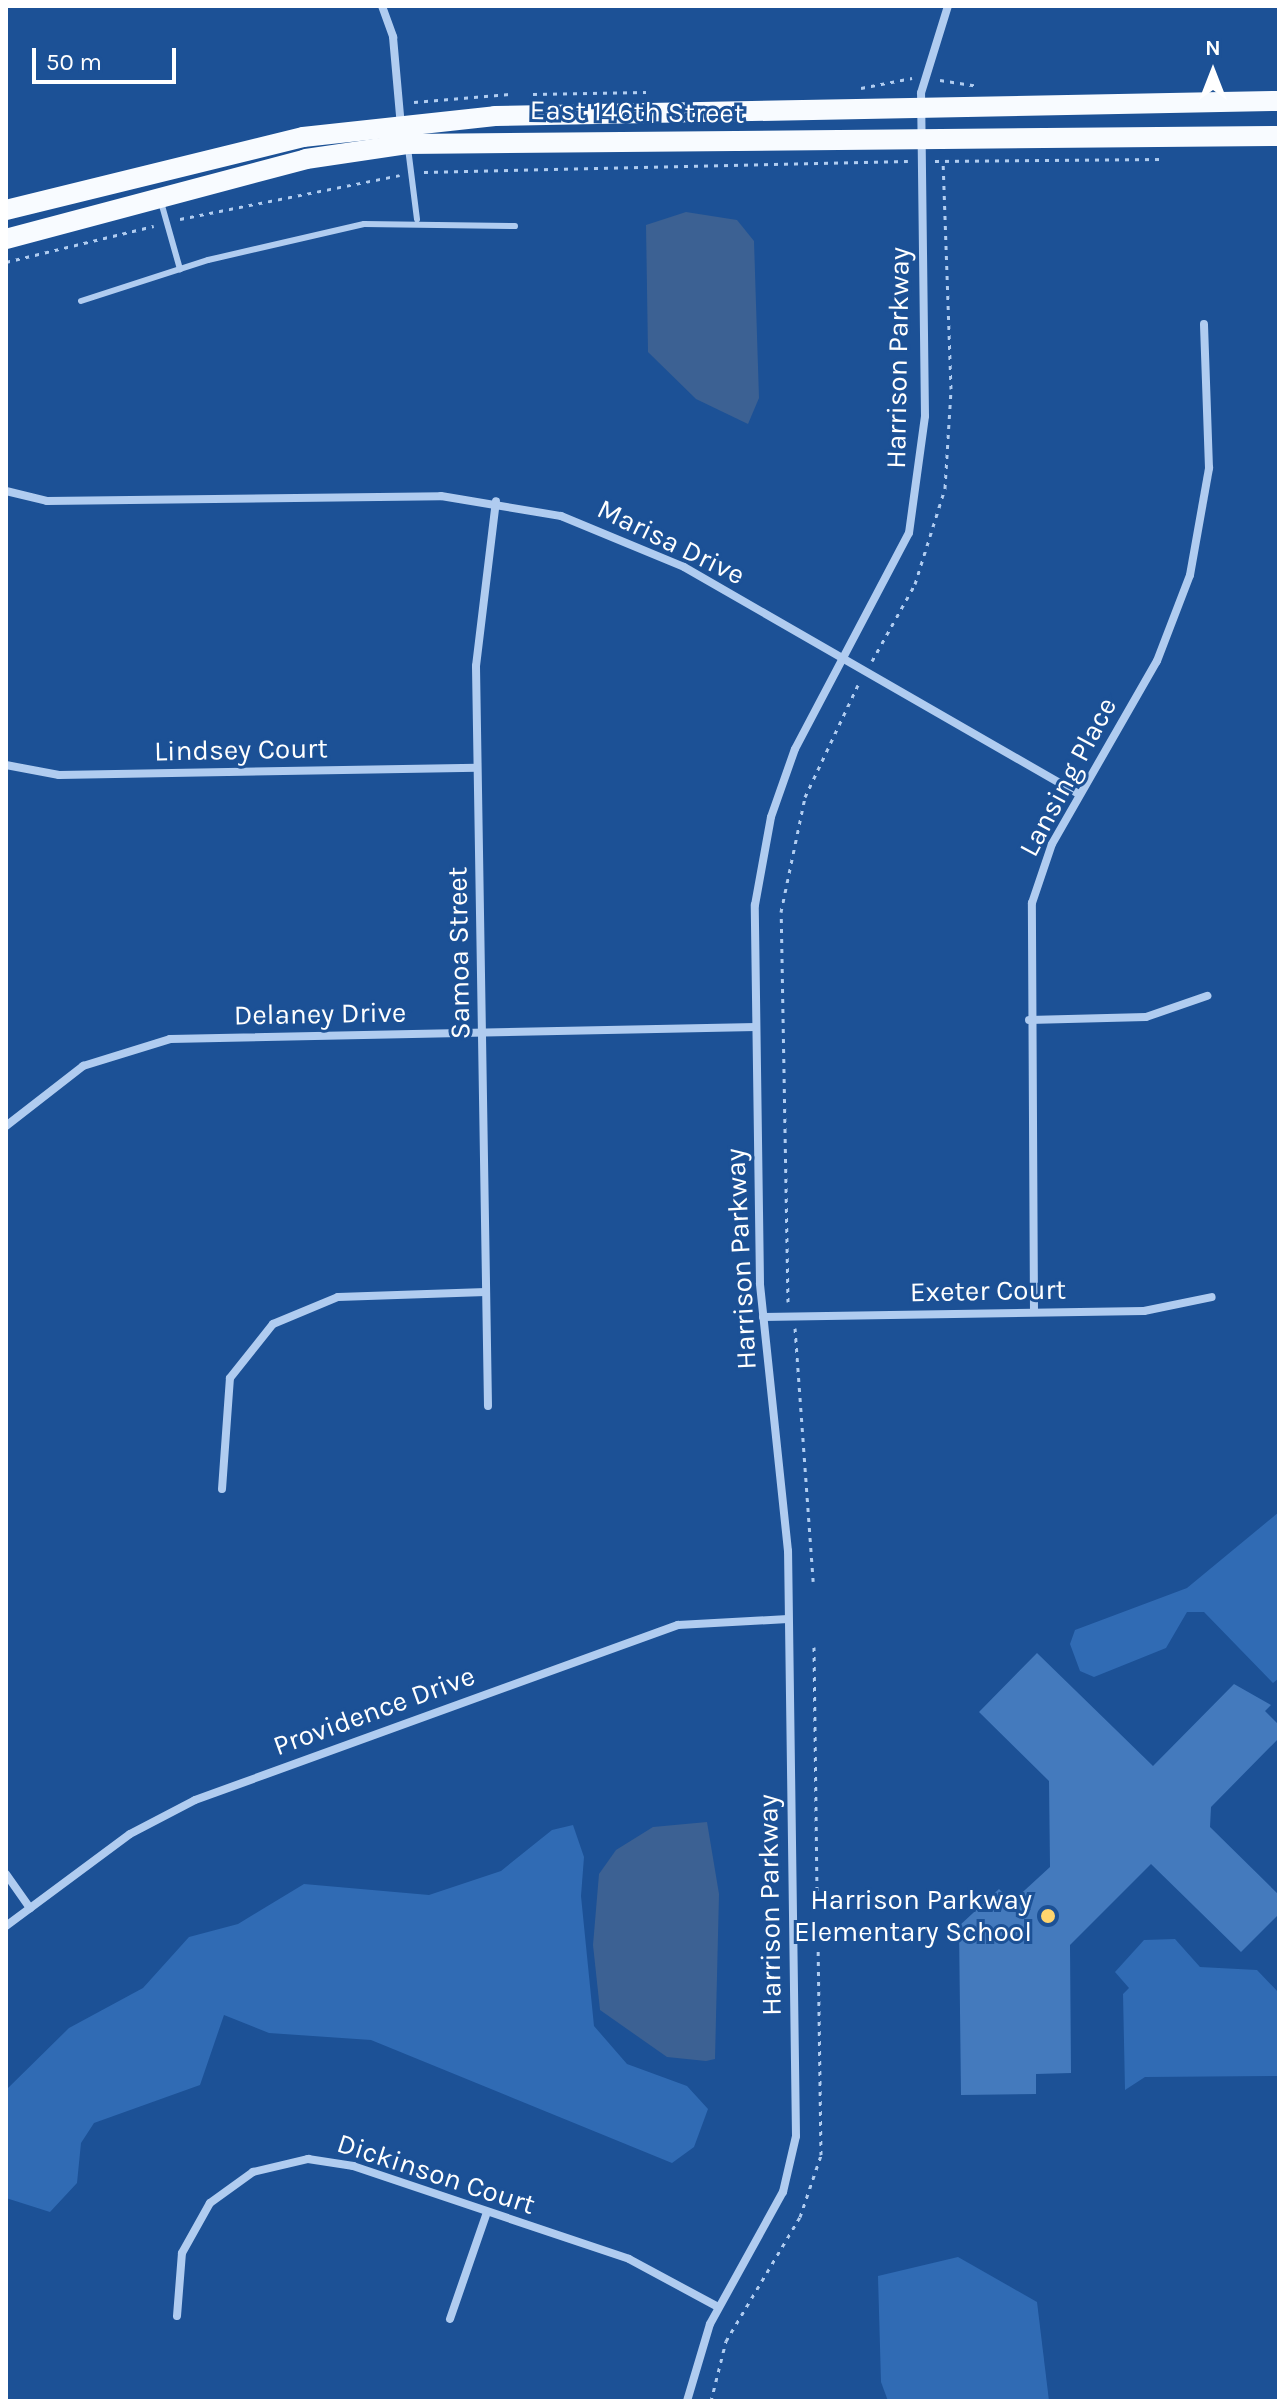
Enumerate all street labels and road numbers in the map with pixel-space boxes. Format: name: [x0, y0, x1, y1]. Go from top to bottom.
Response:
street label: East 146th Street: [529, 93, 745, 131]
street label: Harrison Parkway: [879, 247, 917, 469]
street label: Marisa Drive: [592, 492, 750, 592]
street label: Lansing Place: [1012, 692, 1124, 862]
street label: Lindsey Court: [154, 732, 328, 768]
street label: Samoa Street: [441, 866, 477, 1040]
street label: Delaney Drive: [233, 996, 407, 1032]
street label: Harrison Parkway: [718, 1147, 764, 1371]
street label: Exeter Court: [910, 1273, 1066, 1309]
street label: Providence Drive: [269, 1659, 479, 1763]
street label: Harrison Parkway: [751, 1794, 789, 2016]
street label: Dickinson Court: [333, 2126, 539, 2222]

